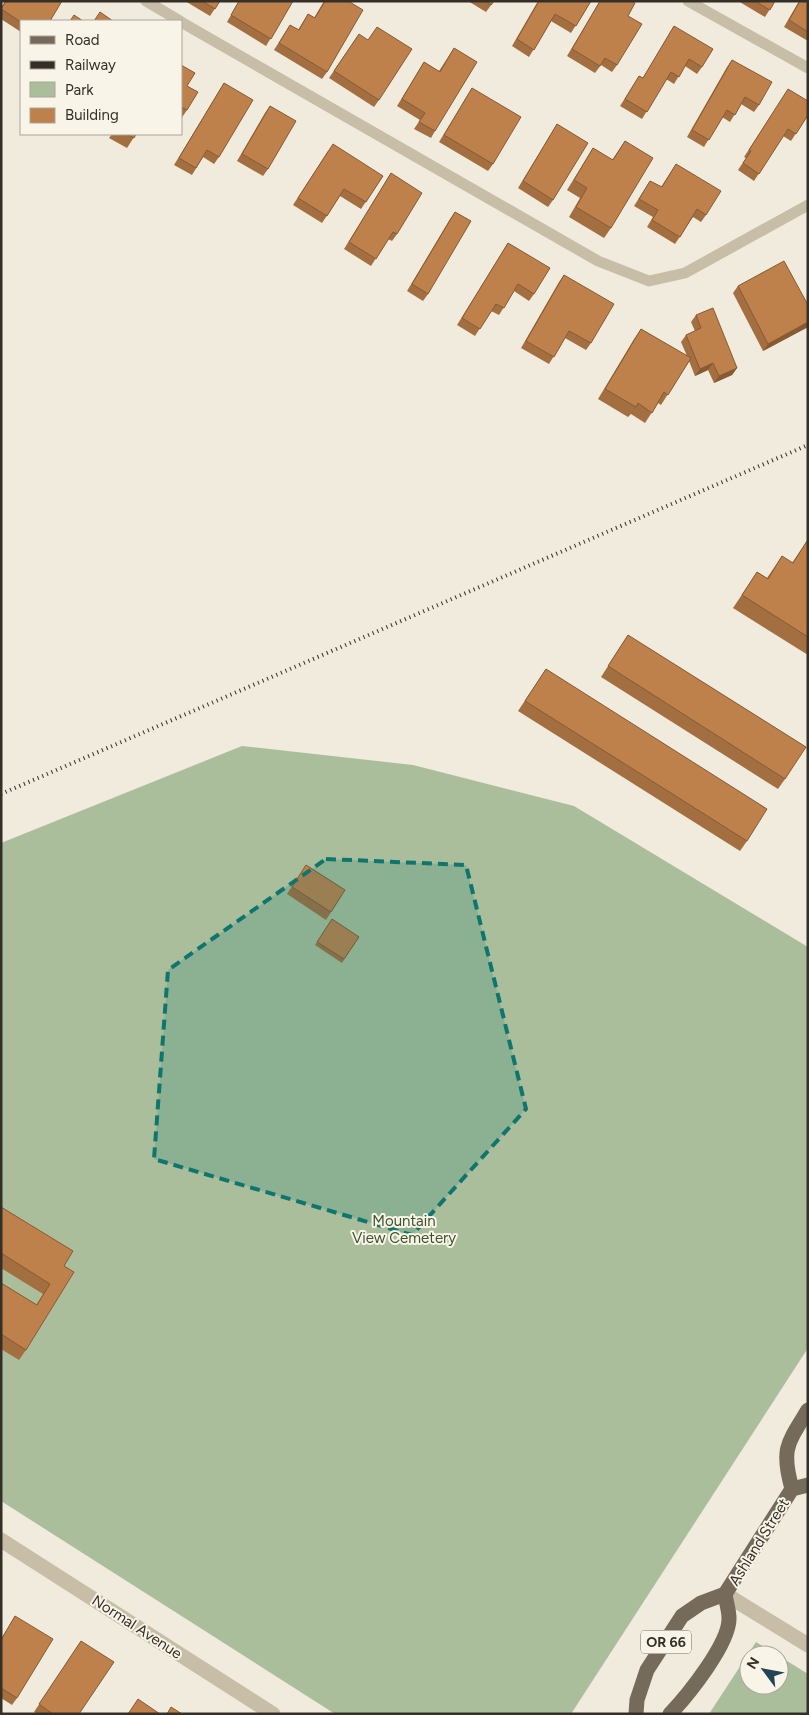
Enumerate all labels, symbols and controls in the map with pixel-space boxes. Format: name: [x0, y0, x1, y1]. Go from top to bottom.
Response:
legend: [20, 20, 182, 135]
text: Road: [65, 31, 100, 49]
text: Railway: [65, 56, 116, 74]
text: Park: [65, 81, 94, 99]
text: Building: [65, 106, 119, 124]
park label: Mountain View Cemetery: [352, 1212, 456, 1247]
street label: Ashland Street: [725, 1495, 793, 1589]
street label: Normal Avenue: [89, 1591, 185, 1663]
road number: OR 66: [641, 1630, 691, 1654]
north arrow: [739, 1645, 789, 1695]
text: N: [743, 1654, 763, 1672]

